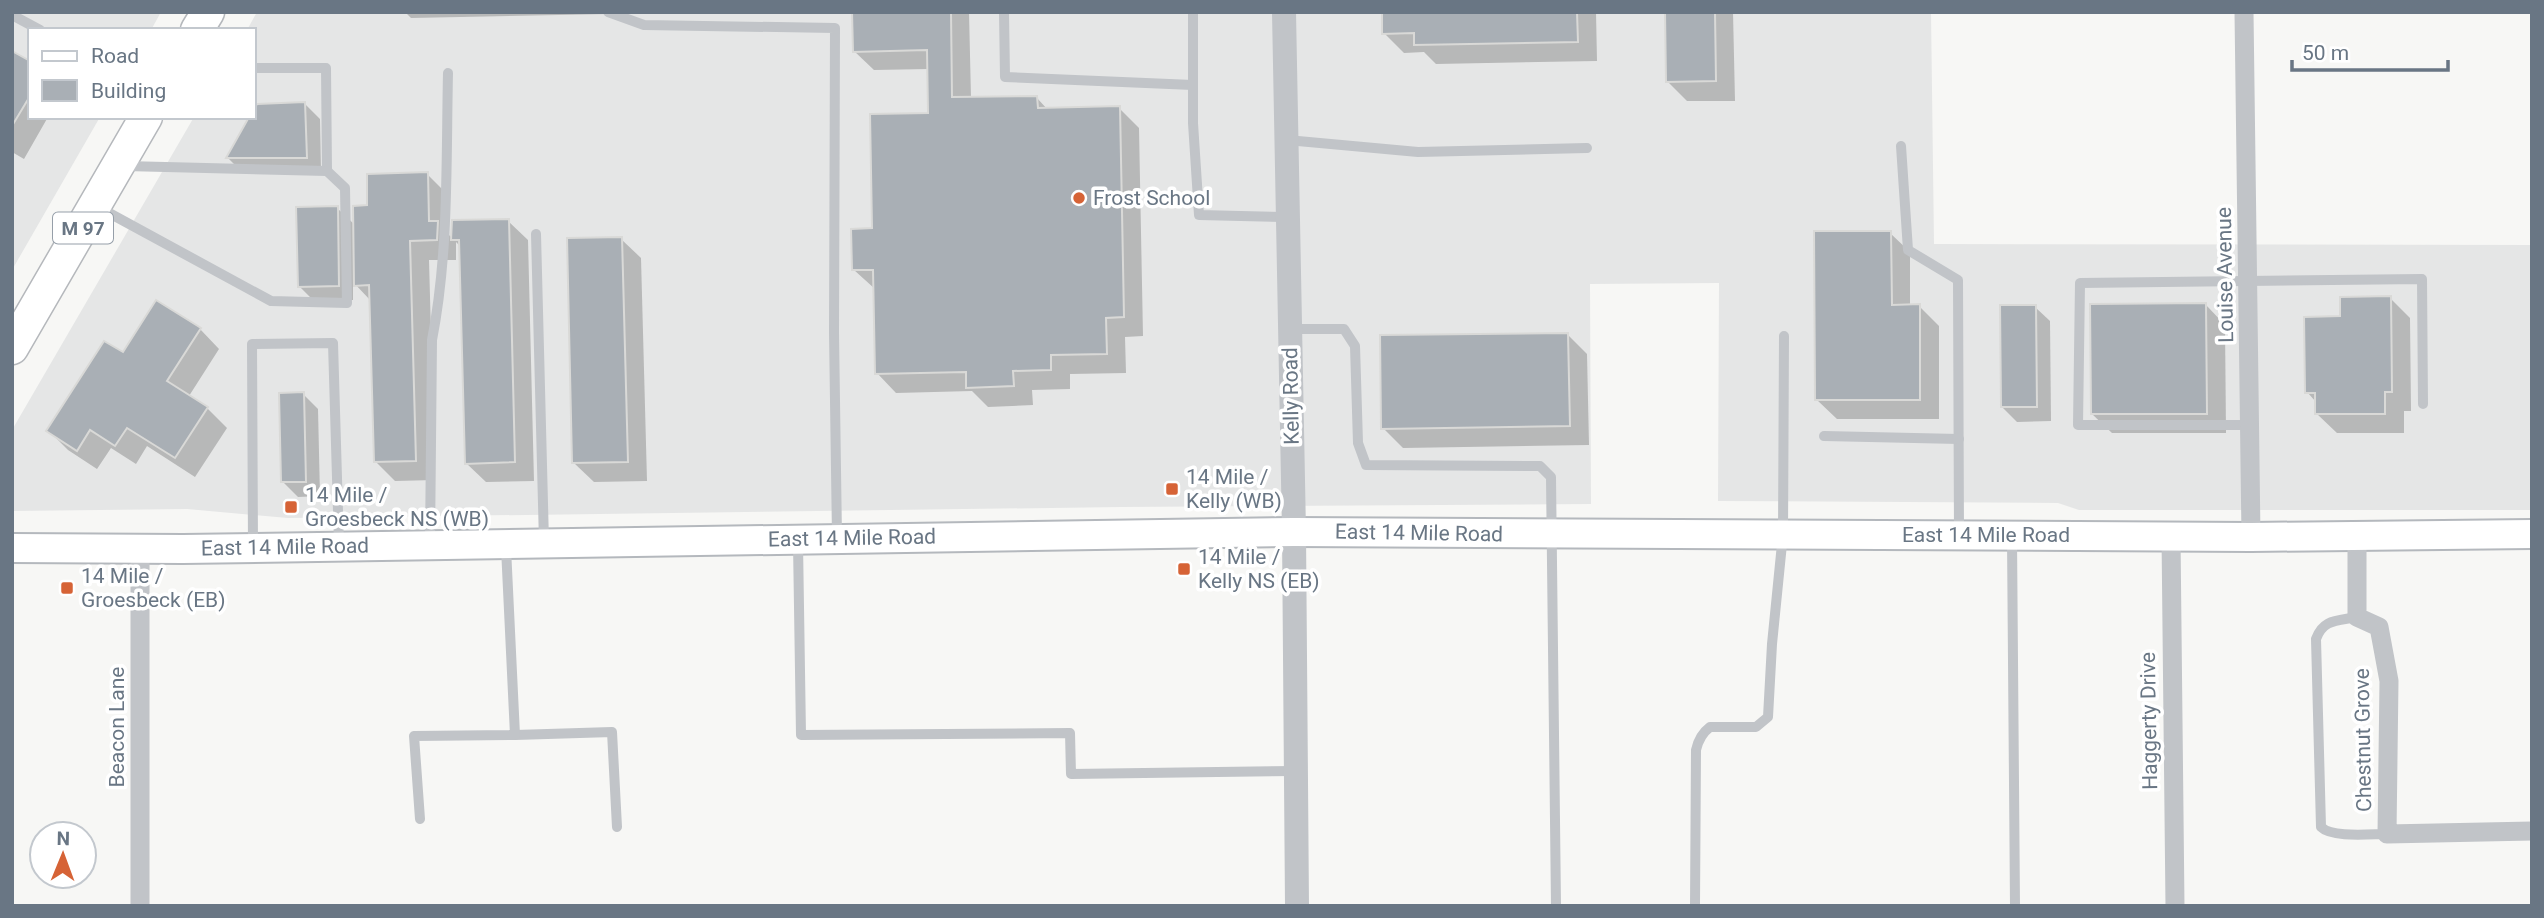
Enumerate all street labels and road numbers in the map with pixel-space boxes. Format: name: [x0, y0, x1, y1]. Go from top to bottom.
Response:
street label: Louise Avenue: [2212, 207, 2238, 343]
road number: M 97: [53, 212, 113, 244]
street label: Kelly Road: [1278, 347, 1304, 445]
street label: East 14 Mile Road: [1335, 520, 1503, 546]
street label: East 14 Mile Road: [1902, 523, 2070, 547]
street label: East 14 Mile Road: [768, 525, 936, 551]
street label: East 14 Mile Road: [201, 534, 369, 560]
street label: Haggerty Drive: [2136, 652, 2162, 790]
street label: Beacon Lane: [105, 667, 129, 787]
street label: Chestnut Grove: [2350, 668, 2376, 812]

